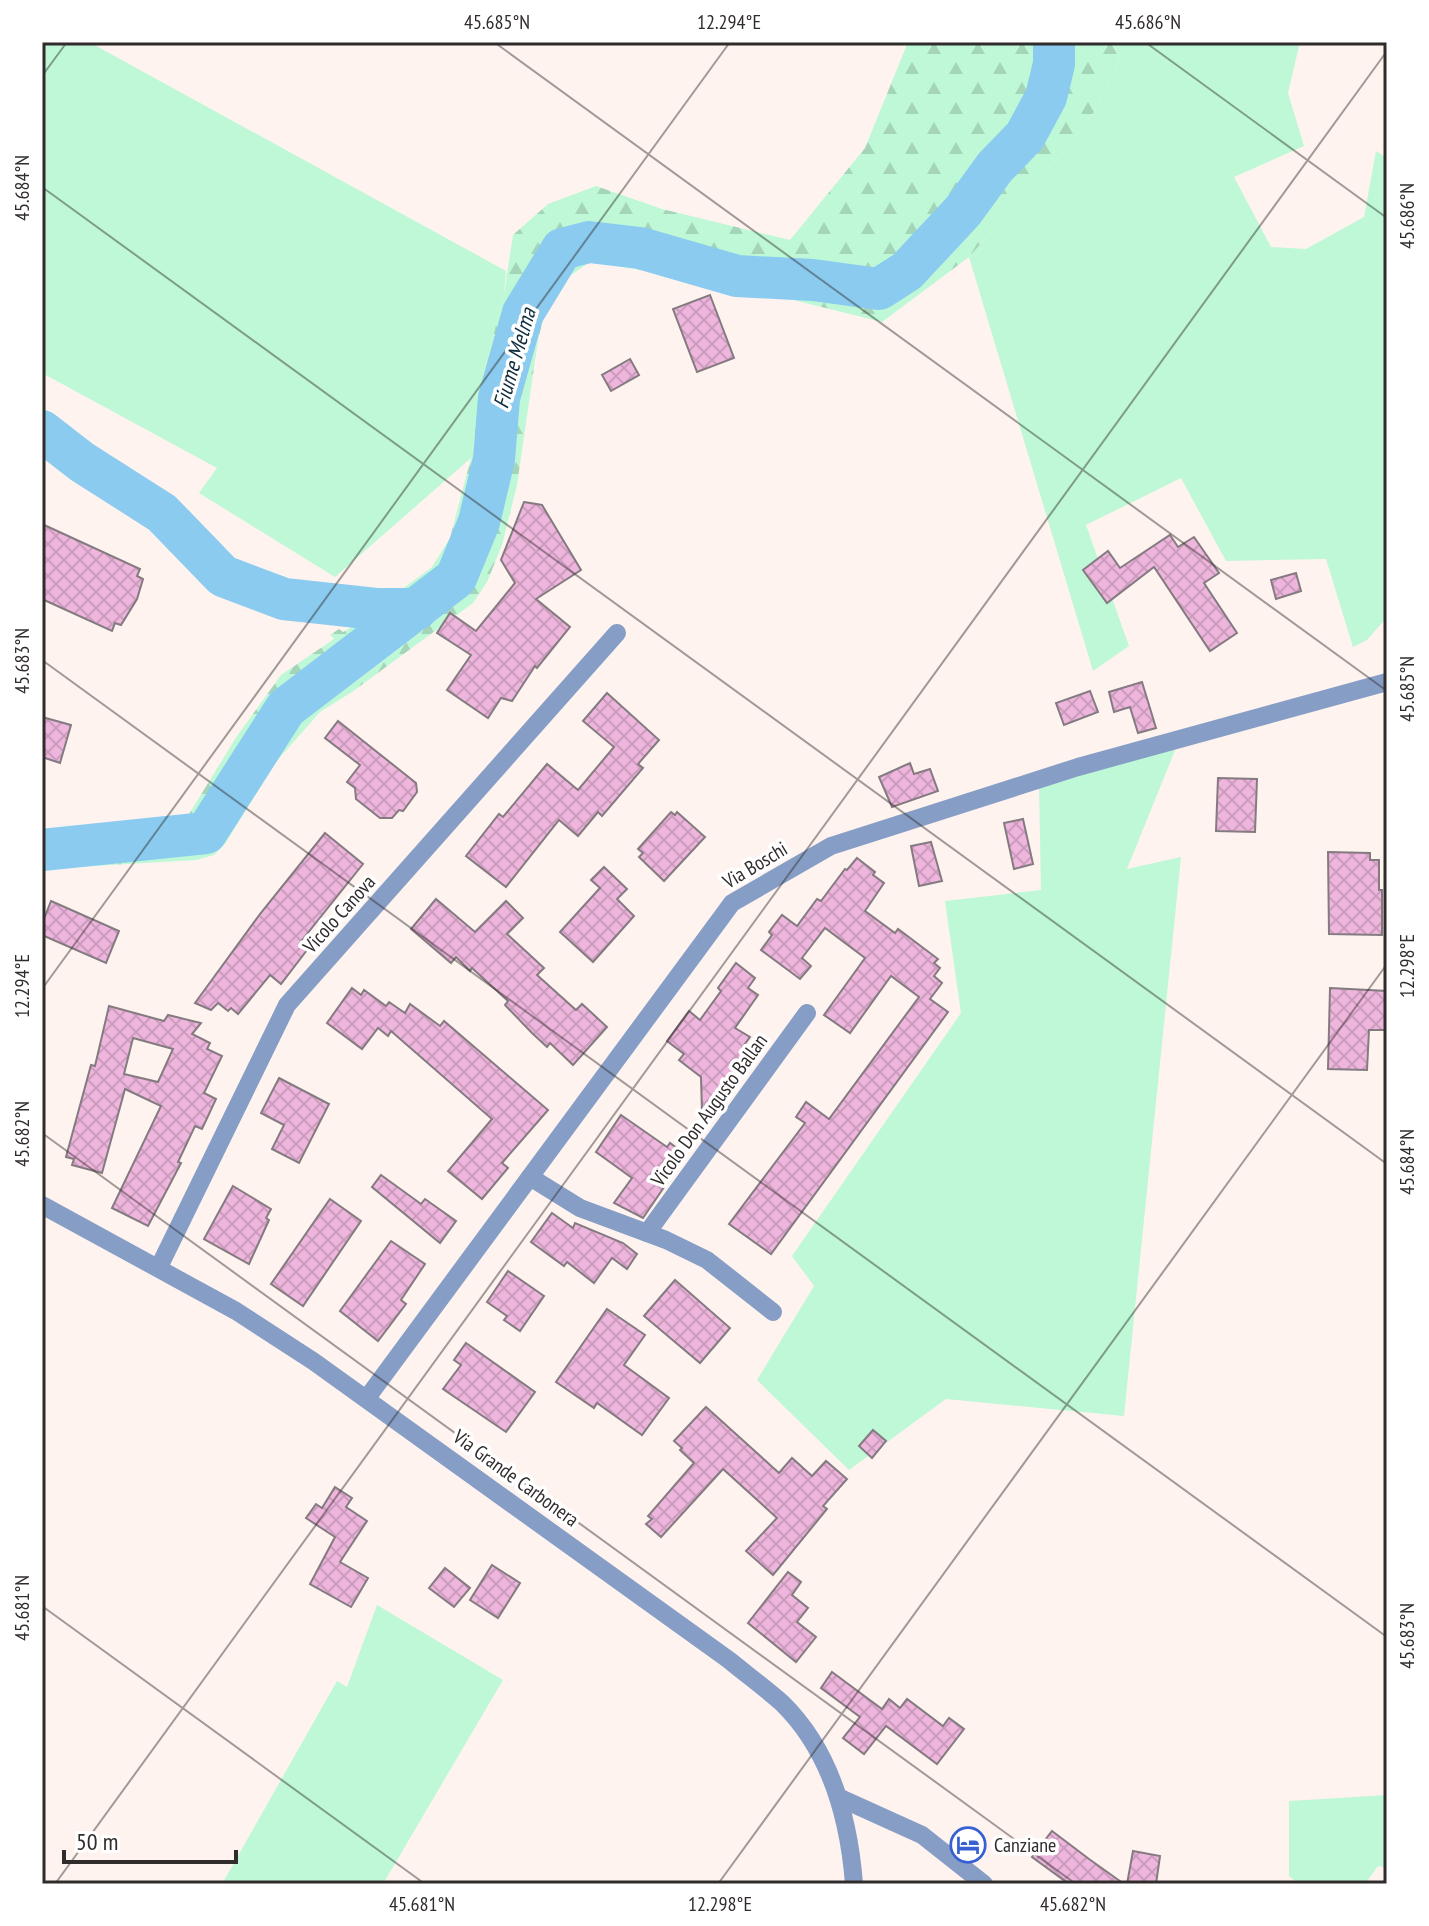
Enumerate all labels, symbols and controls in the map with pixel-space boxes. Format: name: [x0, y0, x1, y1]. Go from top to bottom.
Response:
text: 45.685°N: [464, 9, 530, 35]
text: 12.294°E: [697, 9, 761, 35]
text: 45.686°N: [1115, 9, 1181, 35]
text: 45.684°N: [9, 155, 35, 221]
text: 45.686°N: [1394, 183, 1420, 249]
water label: Fiume Melma: [486, 304, 542, 411]
text: 45.683°N: [9, 628, 35, 694]
text: 45.685°N: [1394, 656, 1420, 722]
street label: Via Boschi: [717, 836, 792, 895]
street label: Vicolo Canova: [296, 869, 381, 959]
text: 12.298°E: [1394, 934, 1420, 998]
text: 12.294°E: [9, 954, 35, 1018]
street label: Vicolo Don Augusto Ballan: [644, 1029, 773, 1192]
text: 45.682°N: [9, 1101, 35, 1167]
text: 45.684°N: [1394, 1129, 1420, 1195]
street label: Via Grande Carbonera: [447, 1423, 584, 1532]
text: 45.681°N: [9, 1575, 35, 1641]
text: 45.683°N: [1394, 1603, 1420, 1669]
scale bar: [64, 1814, 236, 1864]
text: 50 m: [76, 1826, 118, 1857]
hotel icon: Canziane: [949, 1826, 987, 1864]
place label: Canziane: [994, 1832, 1056, 1858]
text: 45.681°N: [389, 1891, 455, 1917]
text: 12.298°E: [688, 1891, 752, 1917]
text: 45.682°N: [1040, 1891, 1106, 1917]

